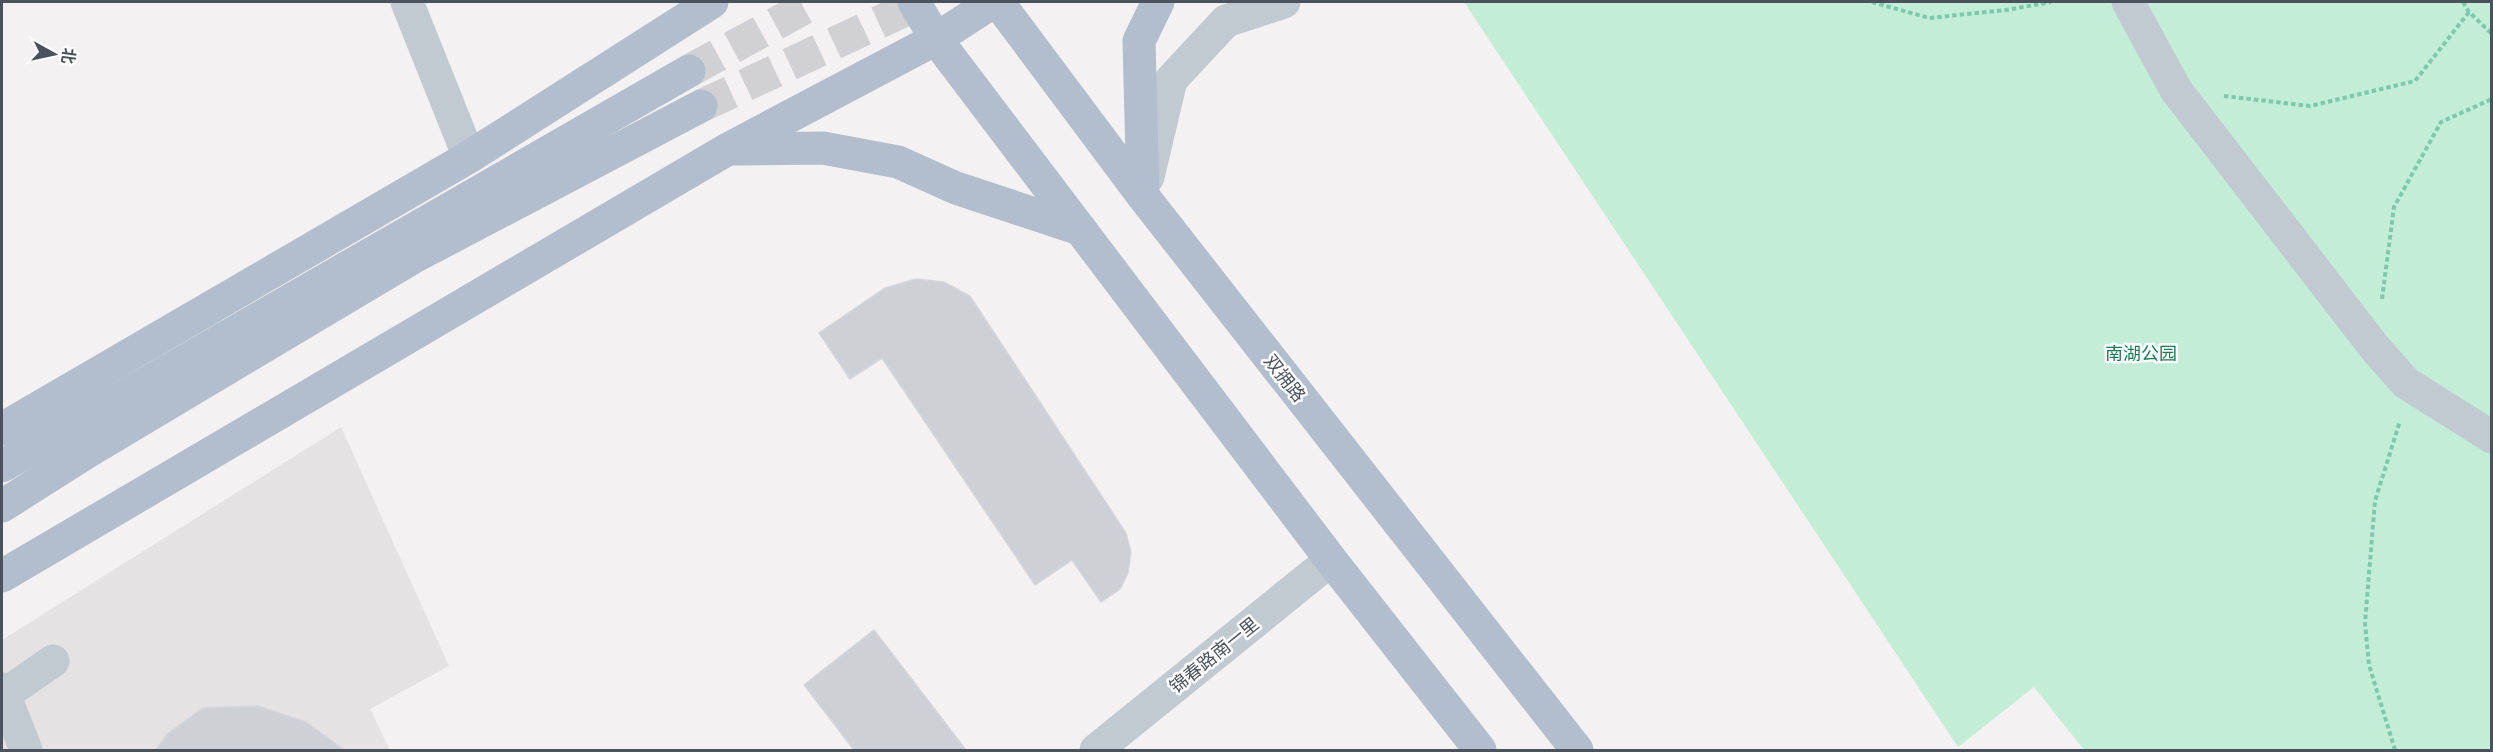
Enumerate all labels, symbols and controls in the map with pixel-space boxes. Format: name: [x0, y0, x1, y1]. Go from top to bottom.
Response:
north arrow: [24, 24, 84, 84]
text: 北: [58, 47, 79, 65]
park label: 南湖公园: [2105, 343, 2177, 364]
street label: 双拥路: [1260, 350, 1310, 406]
street label: 锦春路南一里: [1165, 613, 1263, 697]

